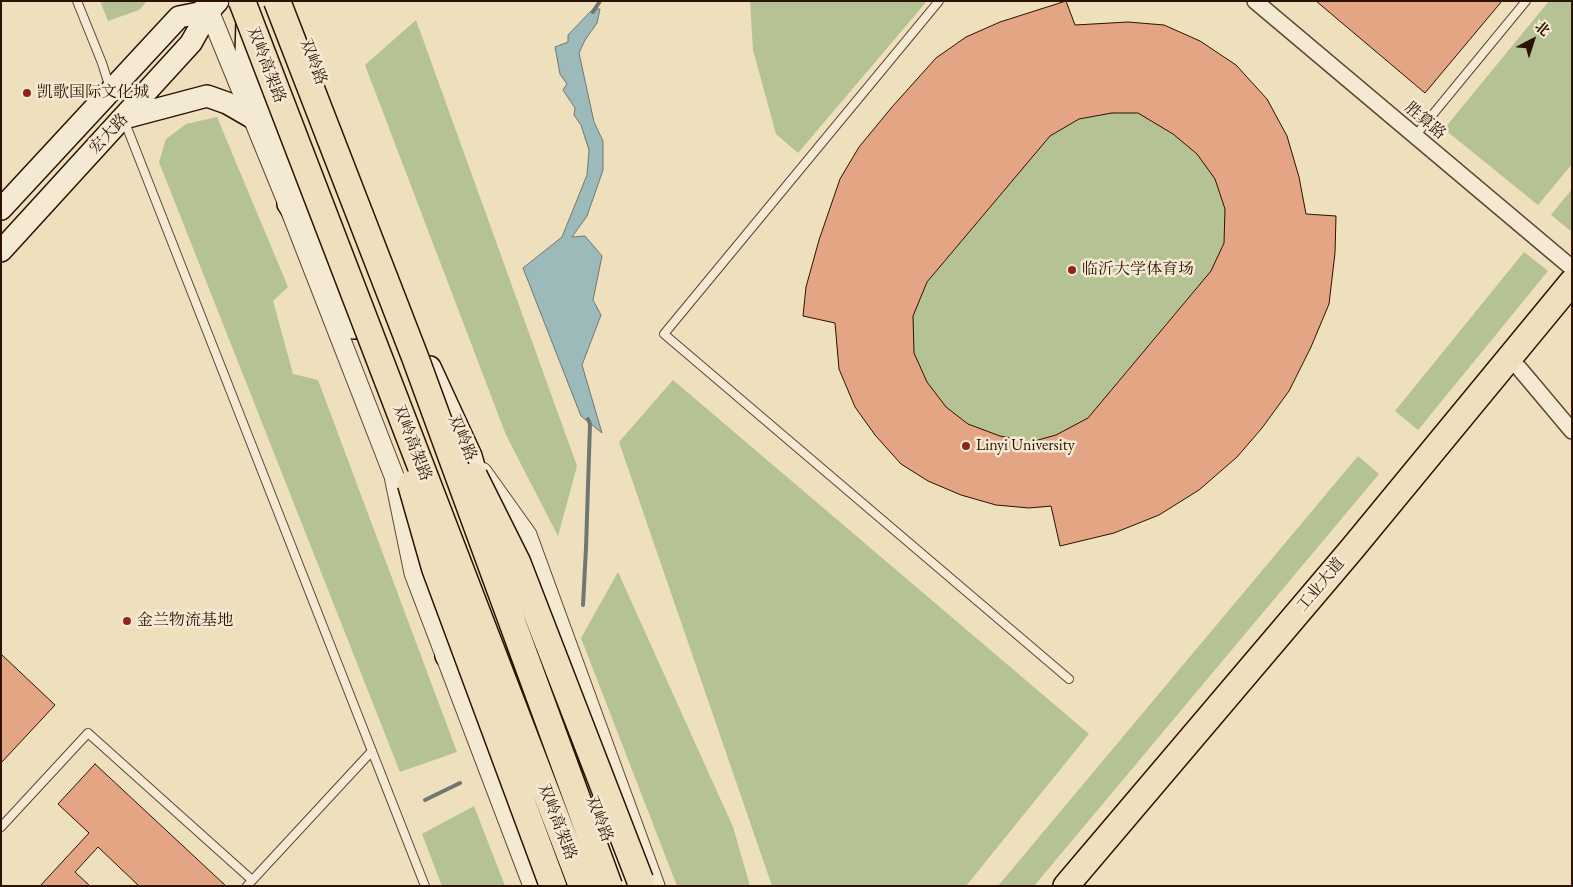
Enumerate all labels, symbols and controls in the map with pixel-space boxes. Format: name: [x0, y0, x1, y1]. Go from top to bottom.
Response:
north arrow: [1508, 15, 1558, 65]
text: 北: [1531, 17, 1554, 40]
street label: 双岭高架路: [243, 24, 289, 106]
street label: 双岭路: [295, 36, 331, 88]
place label: 凯歌国际文化城: [37, 83, 149, 103]
marker: 凯歌国际文化城: [21, 87, 33, 99]
street label: 胜算路: [1400, 98, 1450, 144]
street label: 宏大路: [86, 110, 132, 158]
place label: 临沂大学体育场: [1082, 260, 1194, 280]
marker: 临沂大学体育场: [1066, 264, 1078, 276]
street label: 双岭高架路: [389, 402, 435, 484]
street label: 双岭路: [444, 412, 480, 464]
place label: Linyi University: [976, 436, 1075, 456]
marker: Linyi University: [960, 440, 972, 452]
street label: 工业大道: [1293, 554, 1349, 616]
place label: 金兰物流基地: [137, 611, 233, 631]
marker: 金兰物流基地: [121, 615, 133, 627]
street label: 双岭高架路: [534, 781, 580, 863]
street label: 双岭路: [581, 793, 617, 845]

